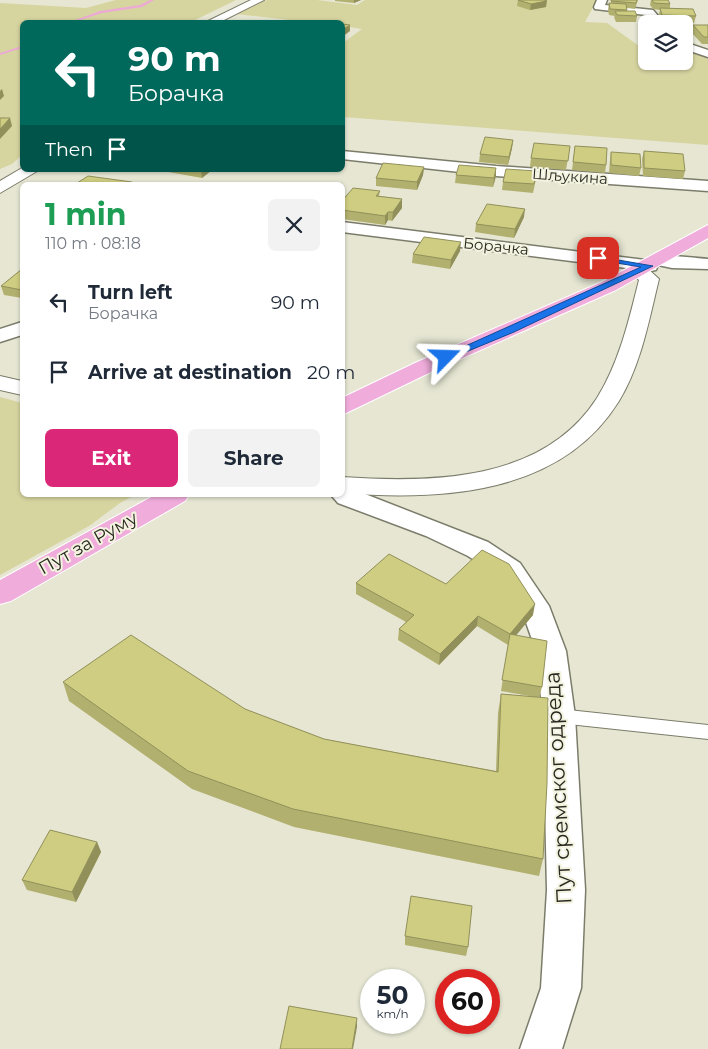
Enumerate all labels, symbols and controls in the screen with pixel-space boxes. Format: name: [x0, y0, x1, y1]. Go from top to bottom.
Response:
map controls: [638, 15, 693, 70]
button: layers: [638, 15, 693, 70]
text: 90 m: [128, 37, 221, 80]
icon: left: [45, 40, 110, 105]
text: Борачка: [128, 80, 224, 107]
icon: arrive: [103, 135, 131, 163]
text: Then: [45, 138, 93, 161]
street label: Шљукина: [531, 164, 609, 188]
text: 1 min: [45, 196, 126, 233]
button: close: [268, 199, 320, 251]
street label: Борачка: [462, 233, 530, 259]
text: 110 m · 08:18: [45, 234, 141, 253]
pin: [577, 237, 619, 279]
icon: arrive: [584, 244, 612, 272]
text: Turn left: [88, 281, 173, 304]
icon: left: [45, 288, 73, 316]
text: 90 m: [271, 291, 320, 314]
text: Борачка: [88, 304, 158, 323]
position arrow: [419, 330, 471, 382]
icon: arrive: [45, 358, 73, 386]
text: Arrive at destination: [88, 361, 292, 384]
text: 20 m: [307, 361, 355, 384]
button: Exit: [45, 429, 178, 487]
button: Share: [188, 429, 320, 487]
street label: Пут за Руму: [35, 507, 141, 579]
street label: Пут сремског одреда: [539, 671, 577, 905]
speed limit sign: 60: [435, 969, 500, 1034]
text: 50: [377, 980, 408, 1010]
text: km/h: [376, 1006, 409, 1021]

